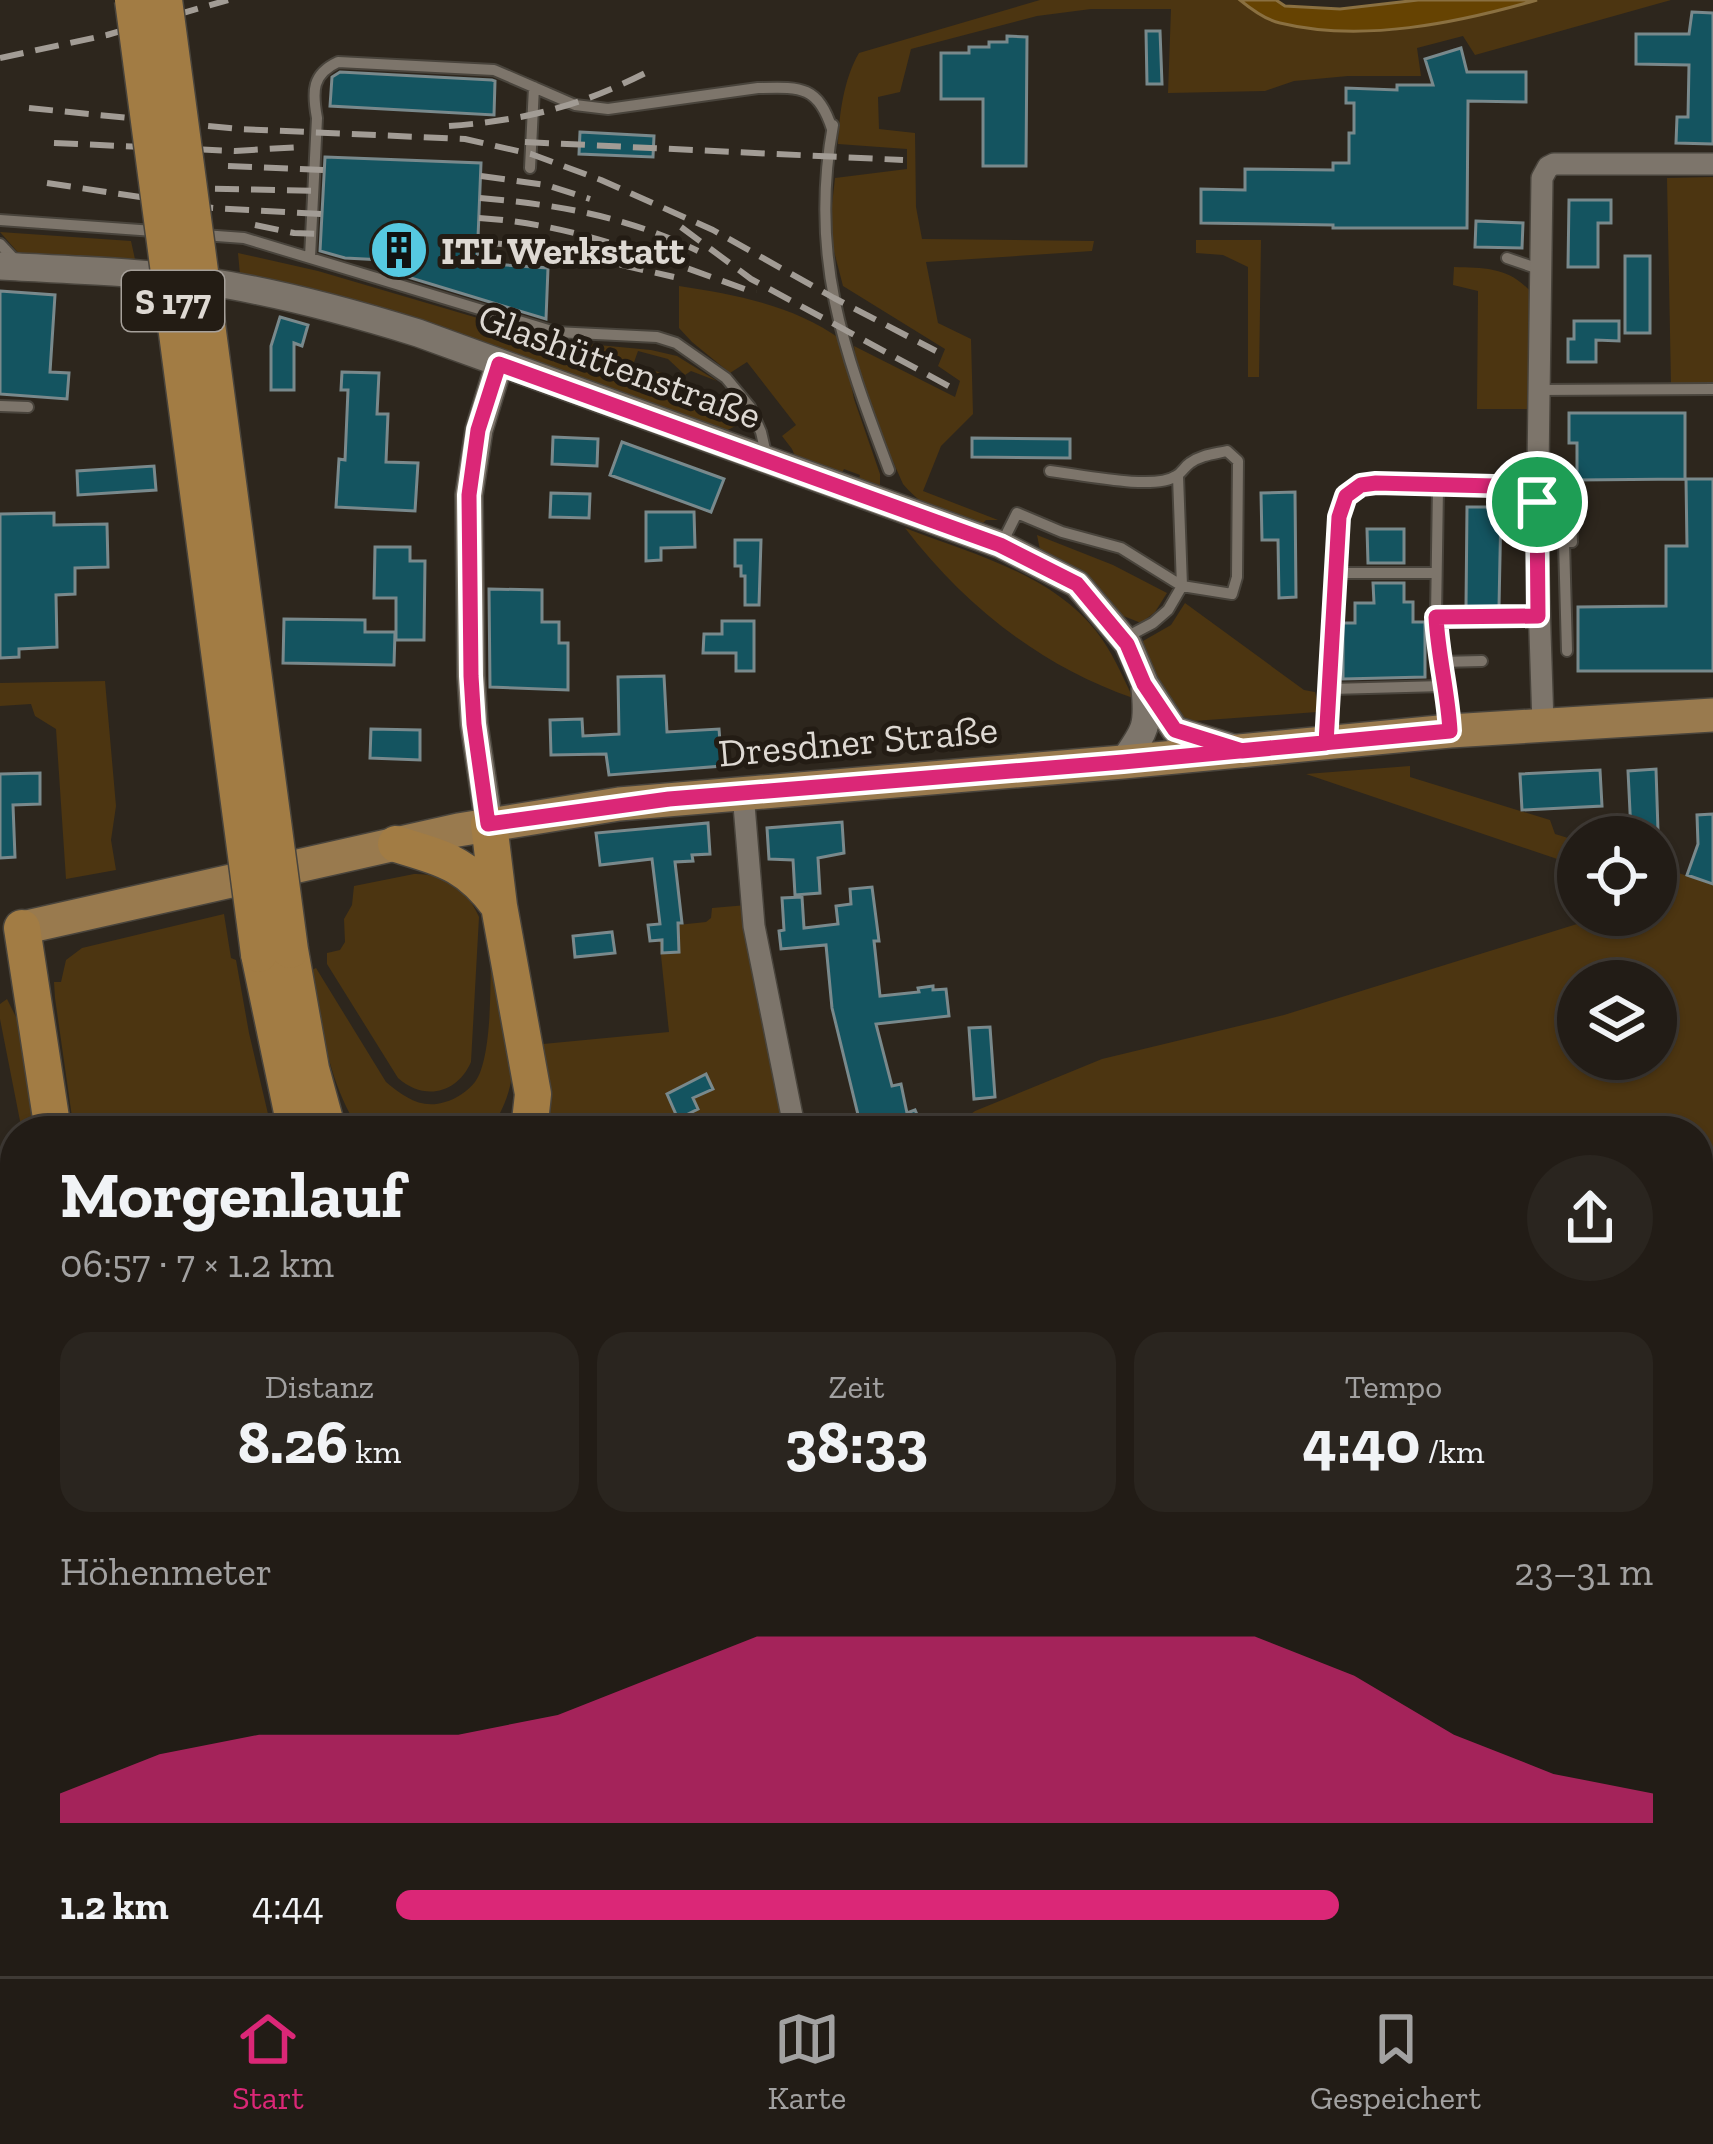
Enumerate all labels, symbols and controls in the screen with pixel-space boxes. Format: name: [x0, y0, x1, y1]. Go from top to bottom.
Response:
building icon: ITL Werkstatt: [368, 219, 430, 281]
place label: ITL Werkstatt: [441, 227, 685, 274]
road number: S 177: [122, 271, 224, 331]
street label: Glashüttenstraße: [472, 293, 768, 439]
pin: [1486, 451, 1588, 553]
icon: arrive: [1504, 469, 1570, 535]
street label: Dresdner Straße: [716, 705, 1000, 777]
map controls: [1557, 816, 1677, 1080]
button: locate: [1557, 816, 1677, 936]
button: layers: [1557, 960, 1677, 1080]
text: Morgenlauf: [60, 1155, 404, 1234]
button: share: [1527, 1155, 1653, 1281]
text: 06:57 · 7 × 1.2 km: [60, 1240, 334, 1287]
text: Distanz: [265, 1367, 374, 1406]
text: Zeit: [828, 1367, 885, 1406]
text: Tempo: [1345, 1367, 1442, 1406]
text: 8.26: [238, 1406, 348, 1478]
text: 38:33: [785, 1406, 928, 1478]
text: 4:40: [1302, 1406, 1420, 1478]
text: km: [348, 1432, 401, 1471]
text: /km: [1420, 1432, 1485, 1471]
text: Höhenmeter: [60, 1548, 272, 1595]
text: 23–31 m: [1514, 1548, 1653, 1595]
text: 1.2 km: [60, 1882, 169, 1929]
text: 4:44: [252, 1882, 324, 1929]
tab: Start: [232, 2006, 304, 2117]
tab: Karte: [768, 2006, 846, 2117]
tab: Gespeichert: [1310, 2006, 1481, 2117]

